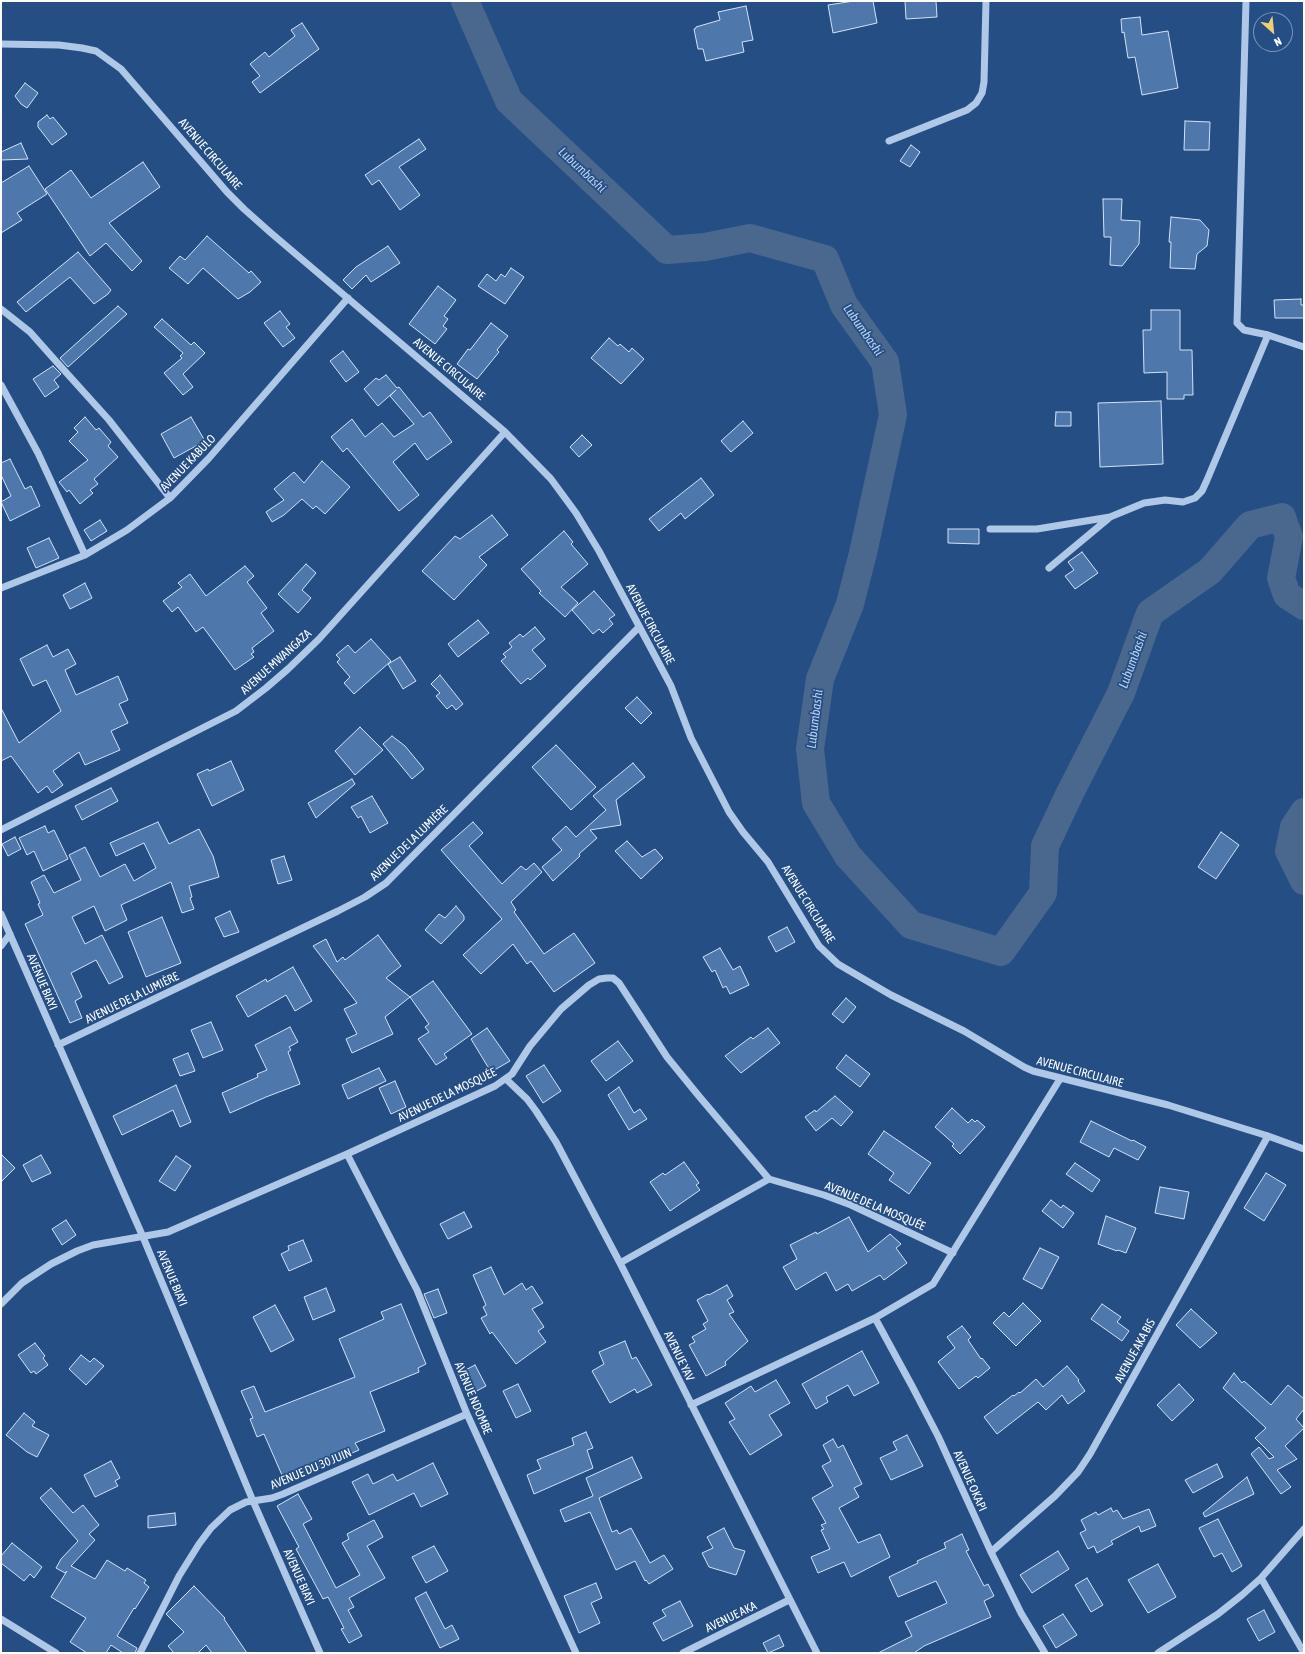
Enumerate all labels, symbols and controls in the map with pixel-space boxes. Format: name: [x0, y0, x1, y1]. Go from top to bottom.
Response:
north arrow: [1253, 12, 1293, 52]
text: N: [1272, 35, 1284, 49]
street label: AVENUE CIRCULAIRE: [175, 116, 245, 192]
water label: Lubumbashi: [555, 144, 609, 196]
water label: Lubumbashi: [840, 301, 886, 359]
street label: AVENUE CIRCULAIRE: [410, 335, 488, 403]
street label: AVENUE KABULO: [157, 432, 219, 494]
street label: AVENUE CIRCULAIRE: [623, 581, 677, 667]
street label: AVENUE MWANGAZA: [238, 626, 314, 698]
water label: Lubumbashi: [1116, 630, 1150, 690]
water label: Lubumbashi: [804, 689, 826, 749]
street label: AVENUE DE LA LUMIÈRE: [367, 802, 451, 884]
street label: AVENUE CIRCULAIRE: [778, 862, 838, 946]
street label: AVENUE BIAYI: [24, 952, 60, 1012]
street label: AVENUE DE LA LUMIÈRE: [83, 969, 181, 1027]
street label: AVENUE CIRCULAIRE: [1035, 1054, 1125, 1090]
street label: AVENUE DE LA MOSQUÉE: [395, 1065, 499, 1125]
street label: AVENUE DE LA MOSQUÉE: [823, 1178, 927, 1234]
street label: AVENUE BIAYI: [154, 1248, 190, 1308]
street label: AVENUE AKA BIS: [1112, 1317, 1158, 1385]
street label: AVENUE YAV: [661, 1329, 697, 1383]
street label: AVENUE NDOMBE: [451, 1360, 495, 1436]
street label: AVENUE DU 30 JUIN: [268, 1445, 354, 1493]
street label: AVENUE OKAPI: [950, 1448, 990, 1514]
street label: AVENUE BIAYI: [280, 1547, 318, 1607]
street label: AVENUE AKA: [703, 1598, 759, 1636]

